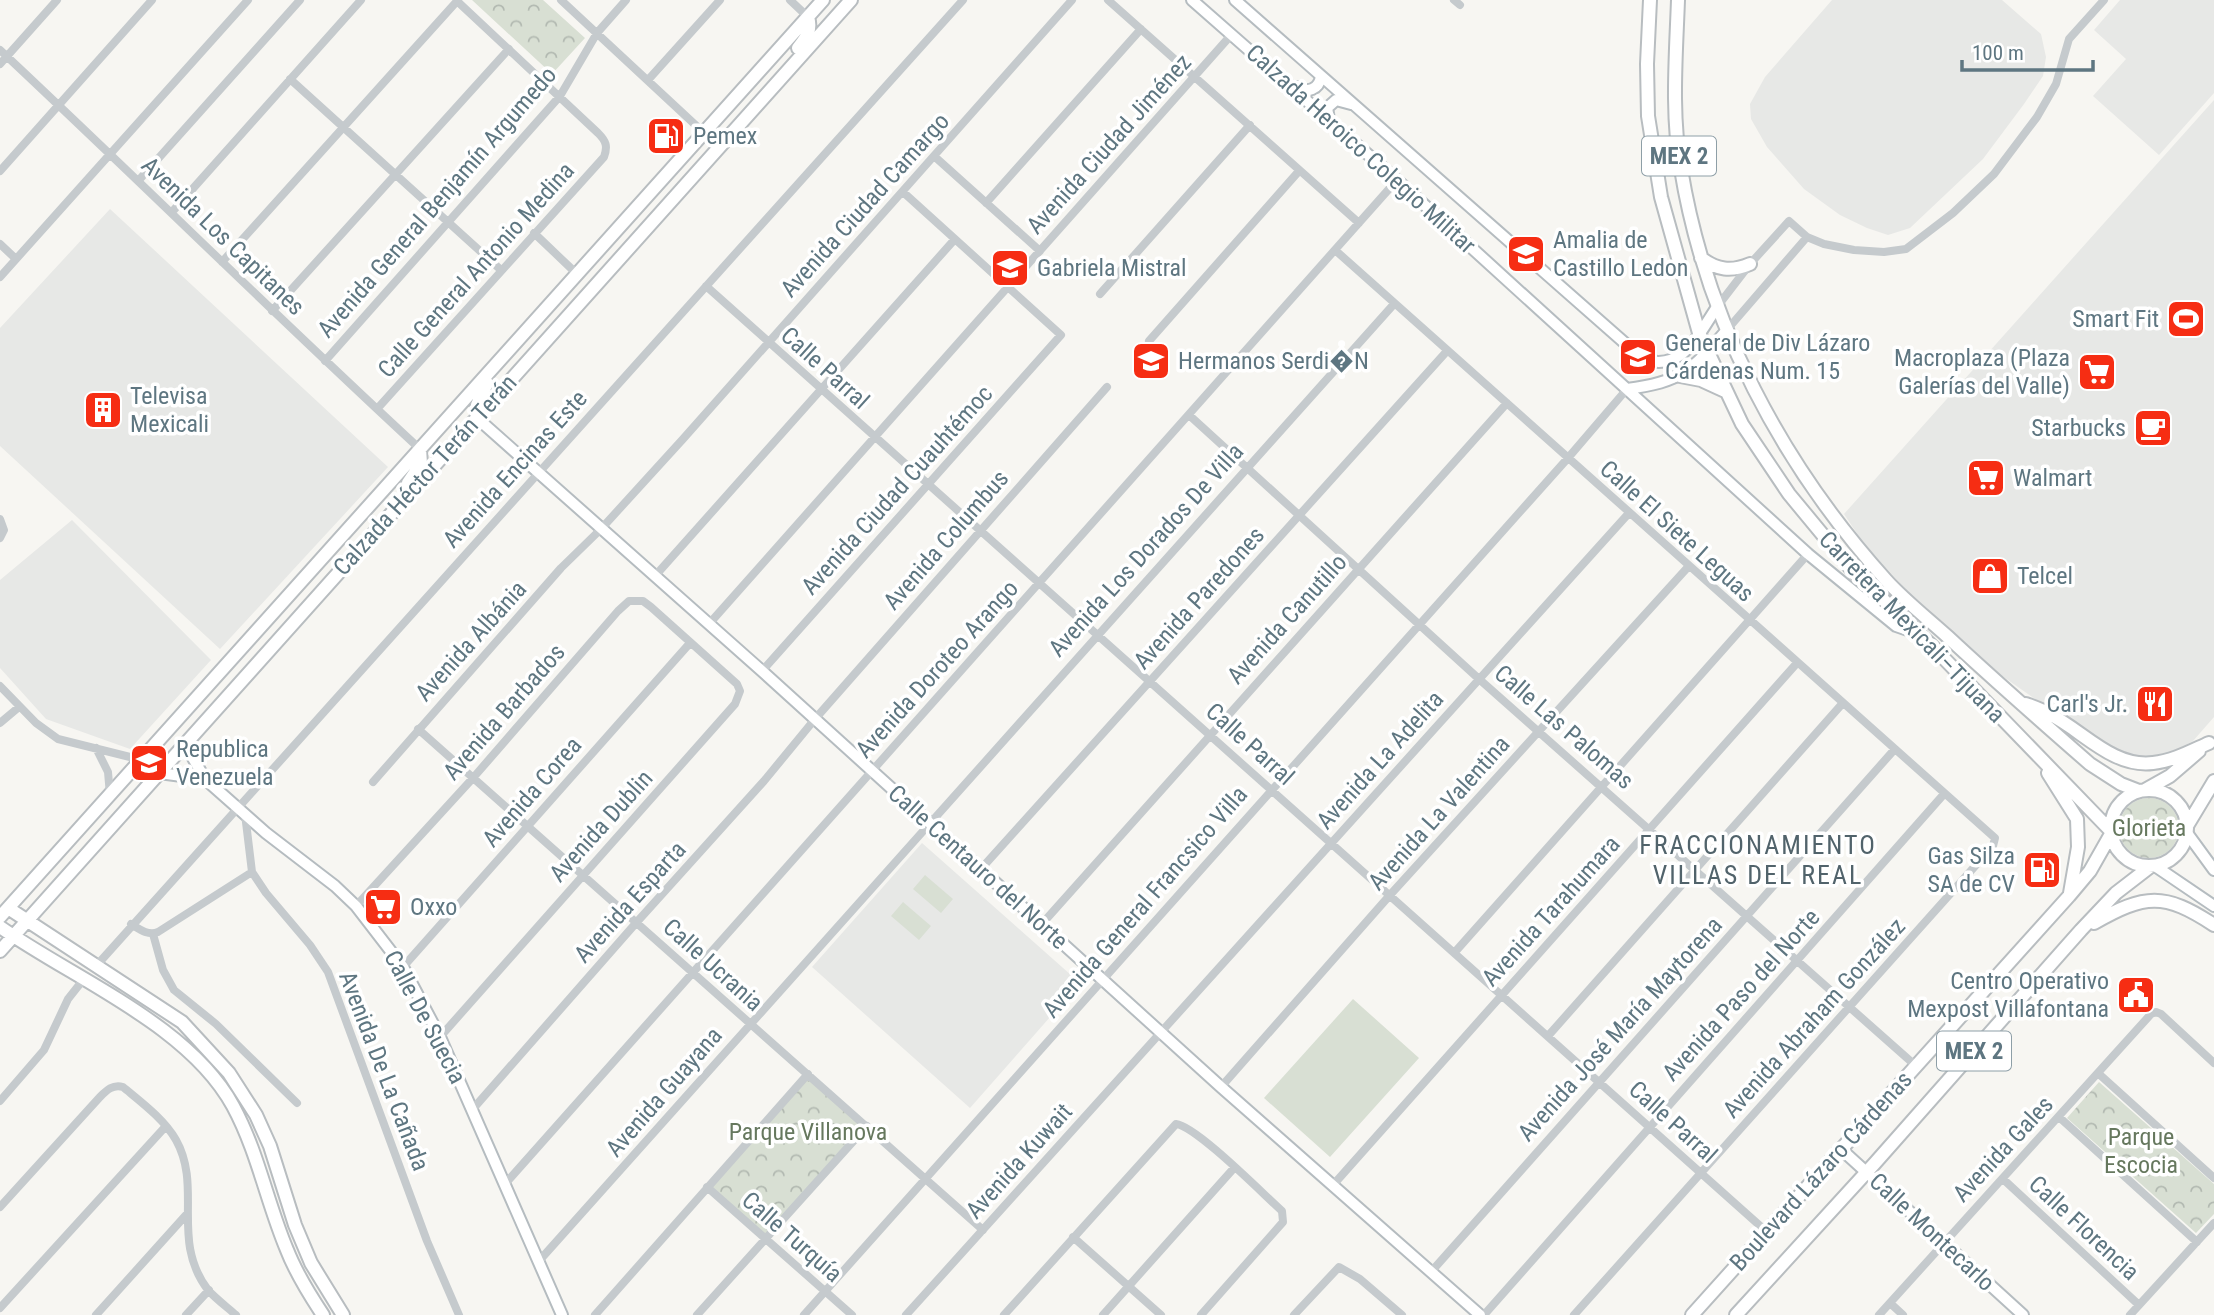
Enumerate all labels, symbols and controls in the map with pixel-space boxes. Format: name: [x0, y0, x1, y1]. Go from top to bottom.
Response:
scale bar: [1962, 28, 2093, 72]
street label: Calzada Heroico Colegio Militar: [1241, 39, 1481, 259]
text: 100 m: [1972, 41, 2024, 65]
street label: Avenida Ciudad Jiménez: [1021, 48, 1197, 240]
street label: Avenida General Benjamín Argumedo: [312, 61, 562, 343]
street label: Avenida Ciudad Camargo: [775, 107, 955, 303]
fuel station icon: Pemex: [645, 115, 687, 157]
place label: Pemex: [693, 122, 757, 150]
road number: MEX 2: [1642, 136, 1716, 176]
street label: Avenida Los Capitanes: [136, 151, 310, 321]
street label: Calle General Antonio Medina: [372, 157, 580, 383]
place label: Amalia de Castillo Ledon: [1553, 226, 1688, 282]
school or university icon: Amalia de Castillo Ledon: [1505, 233, 1547, 275]
school or university icon: Gabriela Mistral: [989, 247, 1031, 289]
place label: Gabriela Mistral: [1037, 254, 1187, 282]
sports icon: Smart Fit: [2165, 298, 2207, 340]
place label: Smart Fit: [2072, 305, 2159, 333]
street label: Calle Parral: [775, 321, 875, 415]
place label: General de Div Lázaro Cárdenas Num. 15: [1665, 329, 1870, 385]
school or university icon: General de Div Lázaro Cárdenas Num. 15: [1617, 336, 1659, 378]
school or university icon: Hermanos Serdi�N: [1130, 340, 1172, 382]
place label: Hermanos Serdi�N: [1178, 343, 1369, 376]
place label: Macroplaza (Plaza Galerías del Valle): [1894, 344, 2070, 400]
supermarket icon: Macroplaza (Plaza Galerías del Valle): [2076, 351, 2118, 393]
street label: Calzada Héctor Terán Terán: [328, 369, 522, 581]
street label: Avenida Ciudad Cuauhtémoc: [796, 380, 998, 600]
place label: Televisa Mexicali: [130, 382, 209, 438]
street label: Avenida Encinas Este: [437, 385, 593, 553]
building icon: Televisa Mexicali: [82, 389, 124, 431]
cafe icon: Starbucks: [2132, 407, 2174, 449]
place label: Starbucks: [2031, 414, 2126, 442]
street label: Avenida Los Dorados De Villa: [1043, 438, 1249, 662]
street label: Calle El Siete Leguas: [1594, 455, 1760, 607]
supermarket icon: Walmart: [1965, 457, 2007, 499]
street label: Avenida Columbus: [878, 464, 1014, 616]
place label: Walmart: [2013, 464, 2092, 492]
street label: Avenida Paredones: [1128, 521, 1270, 675]
street label: Carretera Mexicali–Tijuana: [1813, 525, 2011, 729]
street label: Avenida Canutillo: [1222, 548, 1352, 690]
shop icon: Telcel: [1969, 555, 2011, 597]
place label: Telcel: [2017, 562, 2073, 590]
street label: Avenida Doroteo Arango: [850, 574, 1024, 764]
street label: Avenida Albánia: [410, 575, 532, 707]
street label: Avenida Barbados: [437, 638, 571, 786]
street label: Calle Las Palomas: [1489, 659, 1639, 795]
restaurant icon: Carl's Jr.: [2134, 683, 2176, 725]
street label: Avenida La Adelita: [1311, 685, 1449, 835]
place label: Carl's Jr.: [2047, 690, 2128, 718]
street label: Calle Parral: [1200, 697, 1300, 791]
street label: Avenida La Valentina: [1362, 730, 1516, 896]
street label: Avenida Corea: [477, 731, 587, 853]
place label: Republica Venezuela: [176, 735, 273, 791]
school or university icon: Republica Venezuela: [128, 742, 170, 784]
street label: Avenida Dublin: [544, 764, 658, 888]
street label: Calle Centauro del Norte: [883, 779, 1073, 955]
street label: Avenida General Francsico Villa: [1037, 781, 1253, 1023]
park label: Glorieta: [2112, 814, 2186, 842]
street label: Avenida Tarahumara: [1476, 830, 1626, 992]
district label: FRACCIONAMIENTO VILLAS DEL REAL: [1639, 830, 1877, 890]
street label: Avenida Esparta: [568, 836, 692, 968]
place label: Gas Silza SA de CV: [1927, 842, 2015, 898]
fuel station icon: Gas Silza SA de CV: [2021, 849, 2063, 891]
supermarket icon: Oxxo: [362, 886, 404, 928]
place label: Oxxo: [410, 893, 457, 921]
street label: Avenida Paso del Norte: [1657, 903, 1825, 1087]
street label: Avenida José María Maytorena: [1512, 911, 1728, 1147]
street label: Calle Ucrania: [657, 913, 769, 1017]
street label: Avenida Abraham González: [1717, 913, 1911, 1123]
street label: Calle De Suecia: [378, 946, 472, 1088]
street label: Avenida De La Cañada: [333, 967, 435, 1175]
place label: Centro Operativo Mexpost Villafontana: [1907, 967, 2109, 1023]
public building icon: Centro Operativo Mexpost Villafontana: [2115, 974, 2157, 1016]
street label: Avenida Guayana: [600, 1022, 728, 1162]
road number: MEX 2: [1937, 1032, 2011, 1070]
street label: Boulevard Lázaro Cárdenas: [1724, 1066, 1918, 1276]
street label: Calle Parral: [1623, 1075, 1723, 1169]
street label: Avenida Gales: [1947, 1090, 2059, 1208]
street label: Avenida Kuwait: [960, 1098, 1078, 1224]
park label: Parque Villanova: [729, 1118, 887, 1146]
park label: Parque Escocia: [2104, 1123, 2178, 1179]
street label: Calle Montecarlo: [1864, 1167, 2000, 1297]
street label: Calle Florencia: [2023, 1170, 2145, 1286]
street label: Calle Turquía: [736, 1186, 848, 1288]

